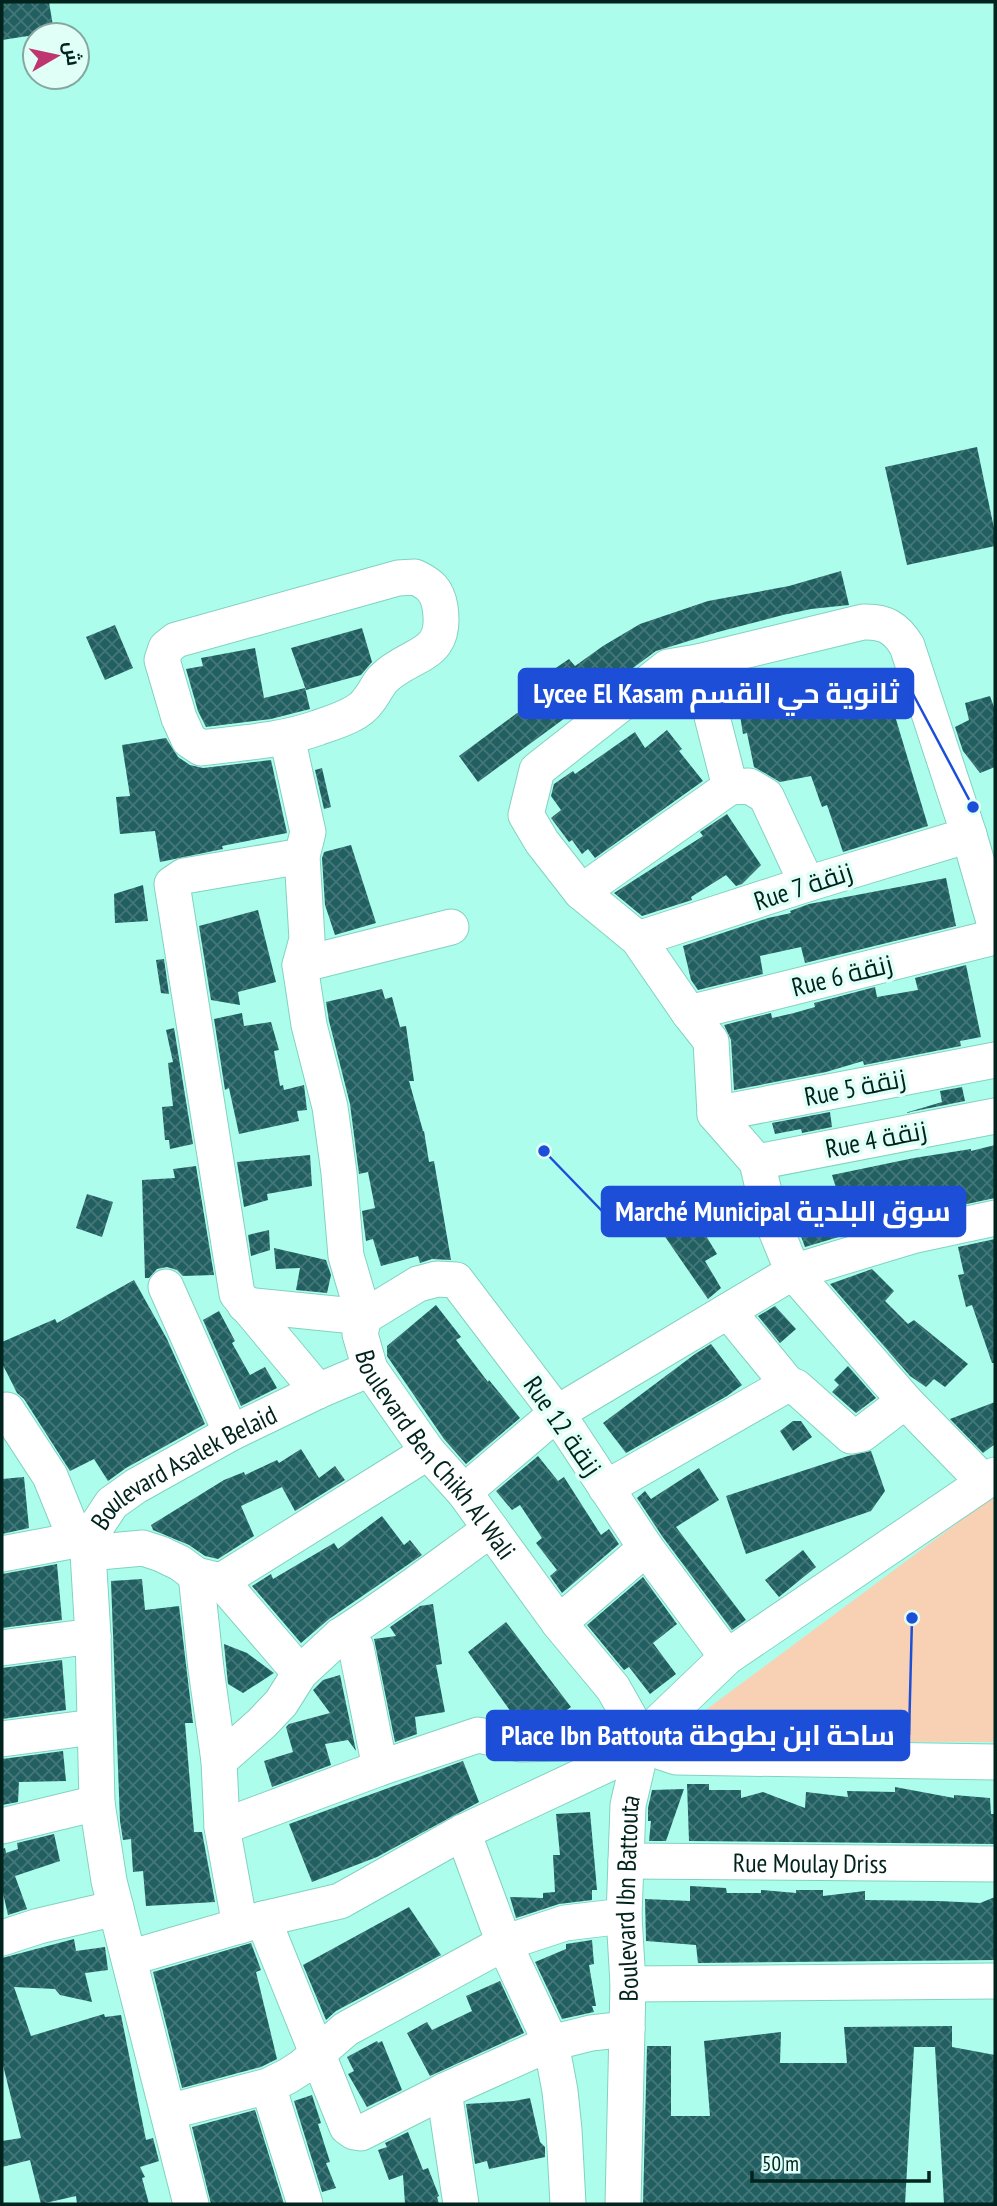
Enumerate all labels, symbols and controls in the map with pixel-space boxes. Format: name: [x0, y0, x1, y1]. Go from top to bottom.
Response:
north arrow: [21, 21, 91, 91]
text: ش: [59, 39, 87, 67]
callout: Lycee El Kasam ثانوية حي القسم: [519, 669, 913, 718]
text: Lycee El Kasam ثانوية حي القسم: [533, 674, 899, 716]
street label: Rue 7 زنقة: [750, 855, 856, 917]
street label: Rue 6 زنقة: [788, 947, 896, 1003]
street label: Rue 5 زنقة: [801, 1061, 909, 1113]
street label: Rue 4 زنقة: [822, 1113, 930, 1165]
callout: Marché Municipal سوق البلدية: [602, 1187, 965, 1236]
text: Marché Municipal سوق البلدية: [615, 1192, 951, 1229]
street label: Boulevard Ben Chikh Al Wali: [349, 1346, 524, 1565]
street label: Rue 12 زنقة: [517, 1370, 609, 1482]
street label: Boulevard Asalek Belaid: [83, 1397, 282, 1536]
callout: Place Ibn Battouta ساحة ابن بطوطة: [487, 1711, 909, 1760]
text: Place Ibn Battouta ساحة ابن بطوطة: [501, 1716, 895, 1753]
street label: Boulevard Ibn Battouta: [607, 1791, 646, 2002]
street label: Rue Moulay Driss: [733, 1845, 887, 1880]
scale bar: [752, 2140, 929, 2184]
text: 50 m: [762, 2150, 799, 2177]

